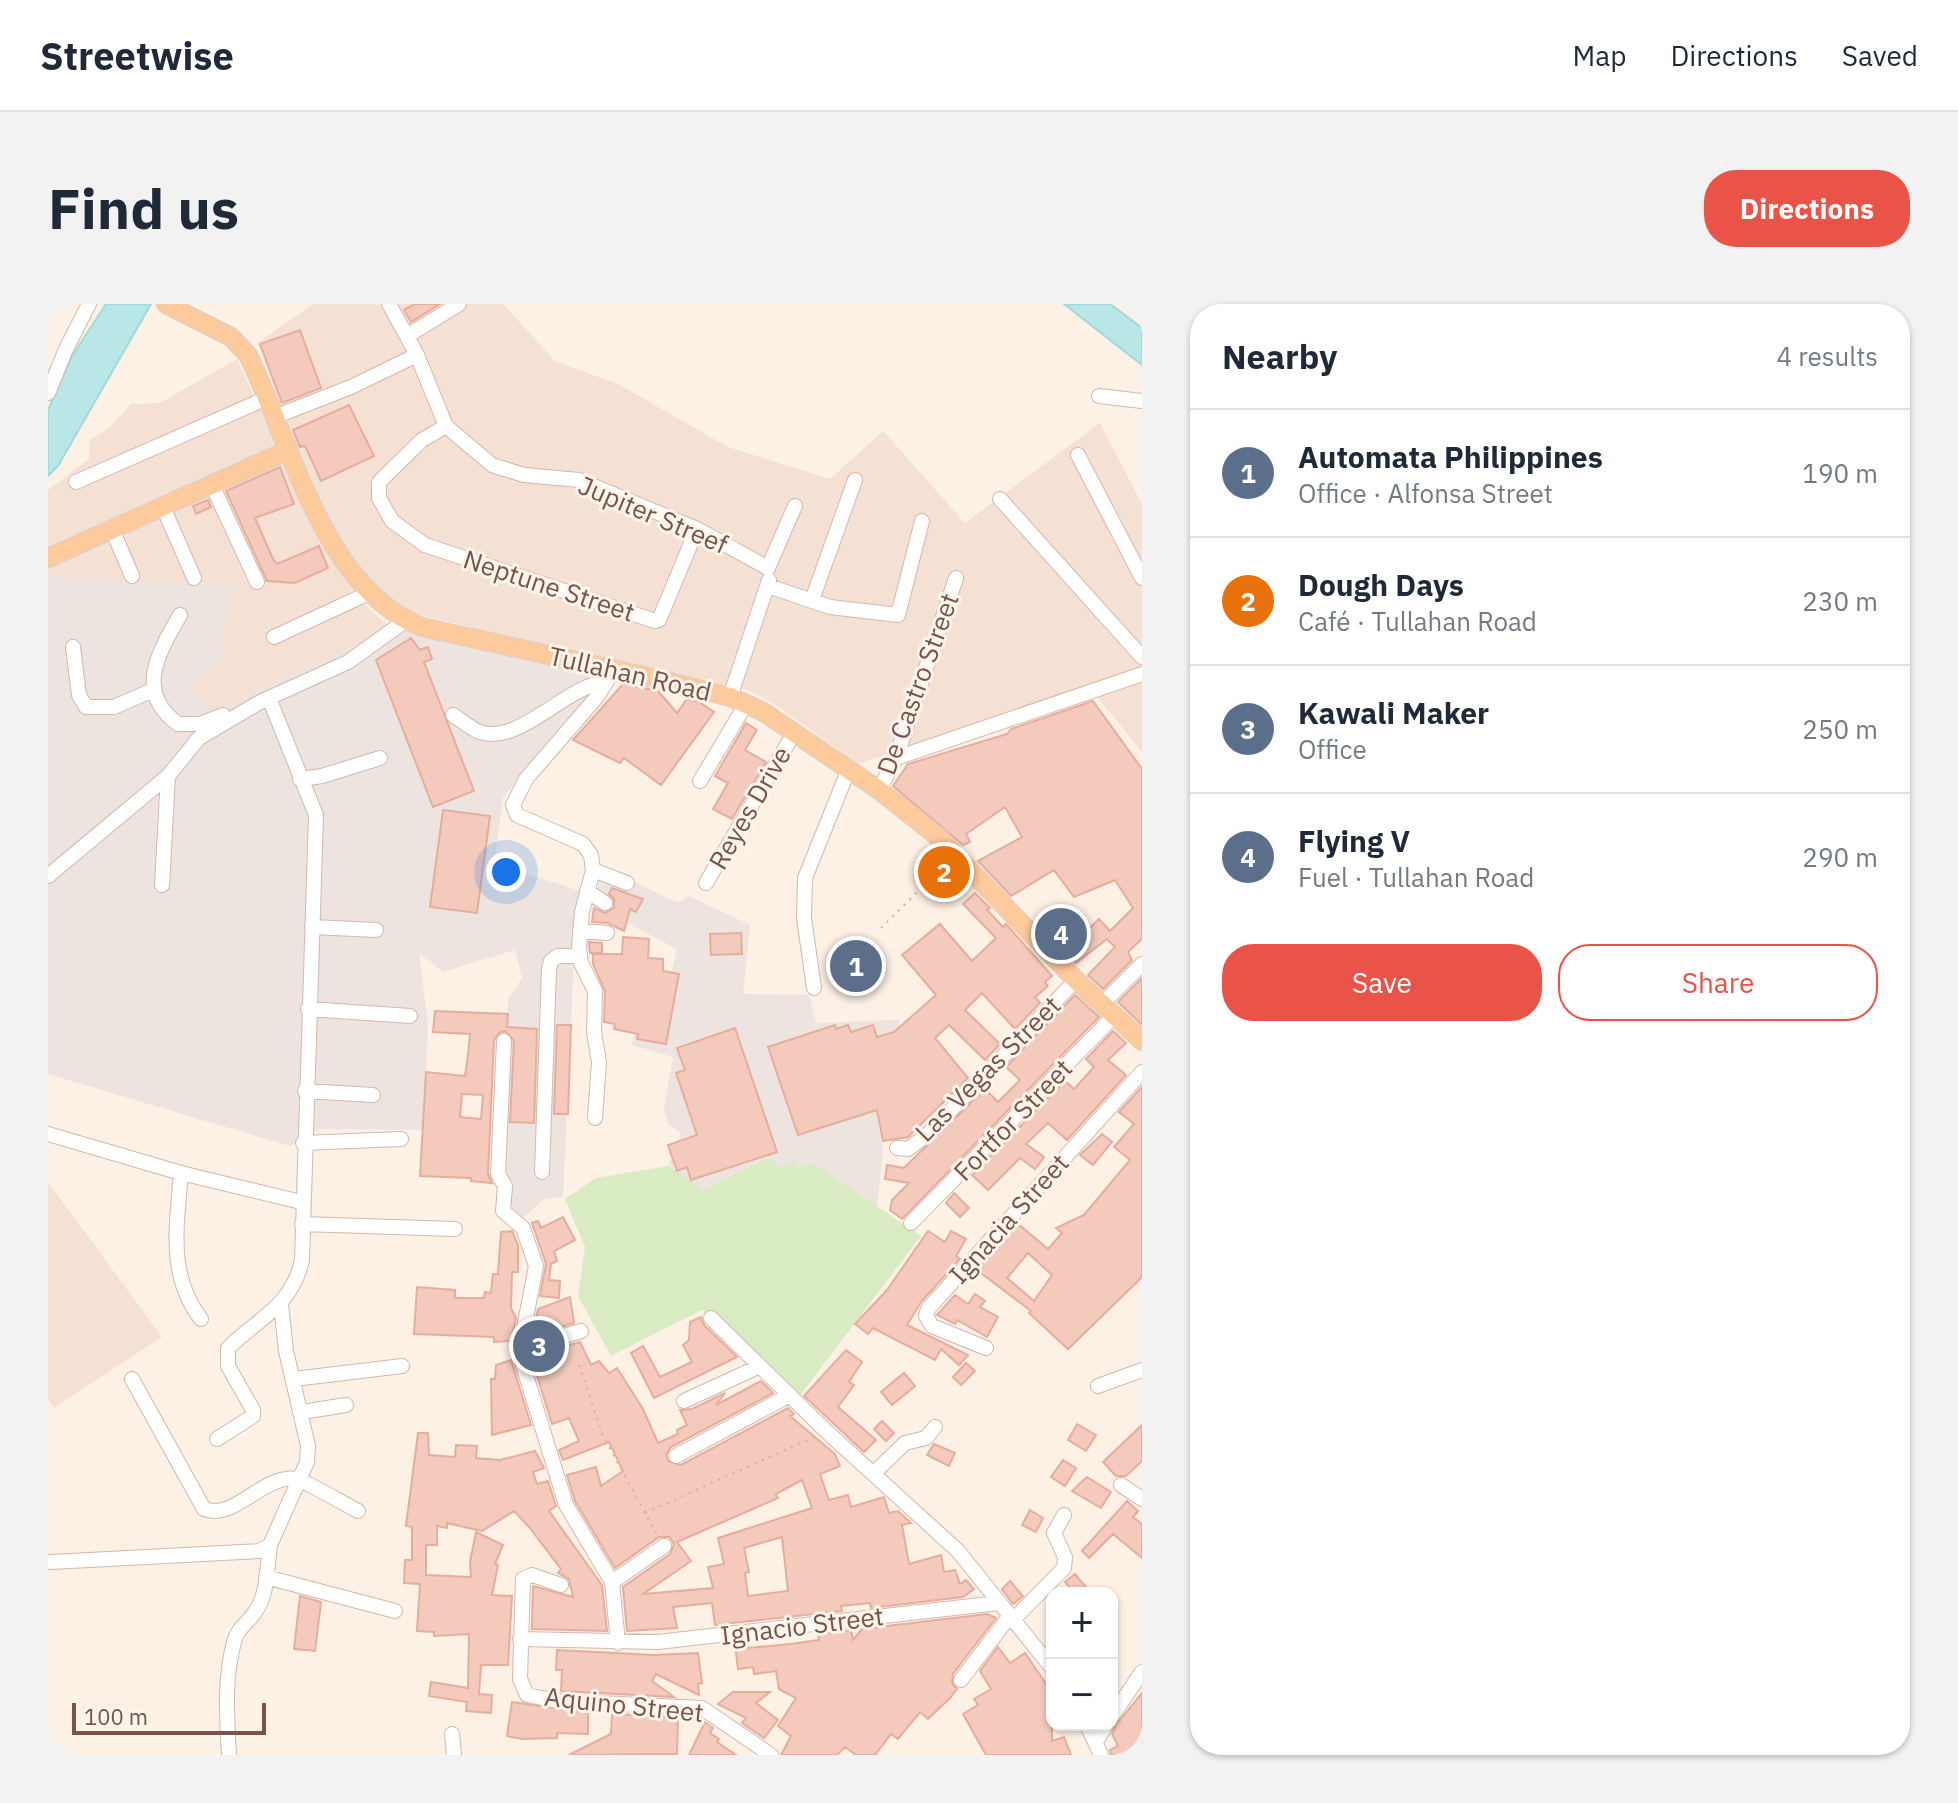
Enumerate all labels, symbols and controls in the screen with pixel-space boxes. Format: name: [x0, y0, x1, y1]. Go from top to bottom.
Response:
text: Streetwise: [40, 31, 234, 80]
text: Map: [1572, 37, 1626, 74]
text: Directions: [1670, 37, 1798, 74]
text: Saved: [1842, 37, 1918, 74]
button: Directions: [1704, 170, 1910, 247]
text: Find us: [48, 172, 239, 244]
text: Nearby: [1222, 334, 1337, 378]
text: 4 results: [1776, 339, 1878, 373]
text: Automata Philippines: [1298, 437, 1603, 476]
text: 1: [1240, 456, 1256, 490]
text: 190 m: [1802, 456, 1878, 490]
street label: Jupiter Streef: [573, 467, 733, 561]
text: Office · Alfonsa Street: [1298, 476, 1553, 510]
street label: Neptune Street: [459, 541, 639, 629]
text: Dough Days: [1298, 565, 1464, 604]
text: 2: [1240, 584, 1256, 618]
text: 230 m: [1802, 584, 1878, 618]
street label: De Castro Street: [868, 588, 966, 779]
text: Café · Tullahan Road: [1298, 604, 1537, 638]
street label: Tullahan Road: [546, 638, 715, 708]
text: Kawali Maker: [1298, 693, 1489, 732]
text: 3: [1240, 712, 1256, 746]
text: 250 m: [1802, 712, 1878, 746]
text: Office: [1298, 732, 1367, 766]
street label: Reyes Drive: [700, 740, 798, 875]
text: Flying V: [1298, 821, 1410, 860]
text: 4: [1240, 840, 1256, 874]
text: 290 m: [1802, 840, 1878, 874]
pin: 2: [918, 842, 970, 902]
your location: [486, 852, 526, 892]
text: Fuel · Tullahan Road: [1298, 860, 1534, 894]
pin: 4: [1035, 904, 1087, 964]
pin: 1: [830, 936, 882, 996]
button: Save: [1222, 944, 1542, 1021]
button: Share: [1558, 944, 1878, 1021]
street label: Las Vegas Street: [907, 988, 1067, 1148]
street label: Fortfor Street: [946, 1051, 1079, 1188]
street label: Ignacia Street: [941, 1146, 1076, 1291]
pin: 3: [513, 1316, 565, 1376]
map controls: [1046, 1587, 1118, 1731]
button: +: [1046, 1587, 1118, 1659]
street label: Ignacio Street: [718, 1598, 886, 1652]
button: −: [1046, 1659, 1118, 1731]
street label: Aquino Street: [543, 1679, 705, 1729]
scale bar: [72, 1699, 266, 1735]
text: 100 m: [84, 1702, 148, 1731]

